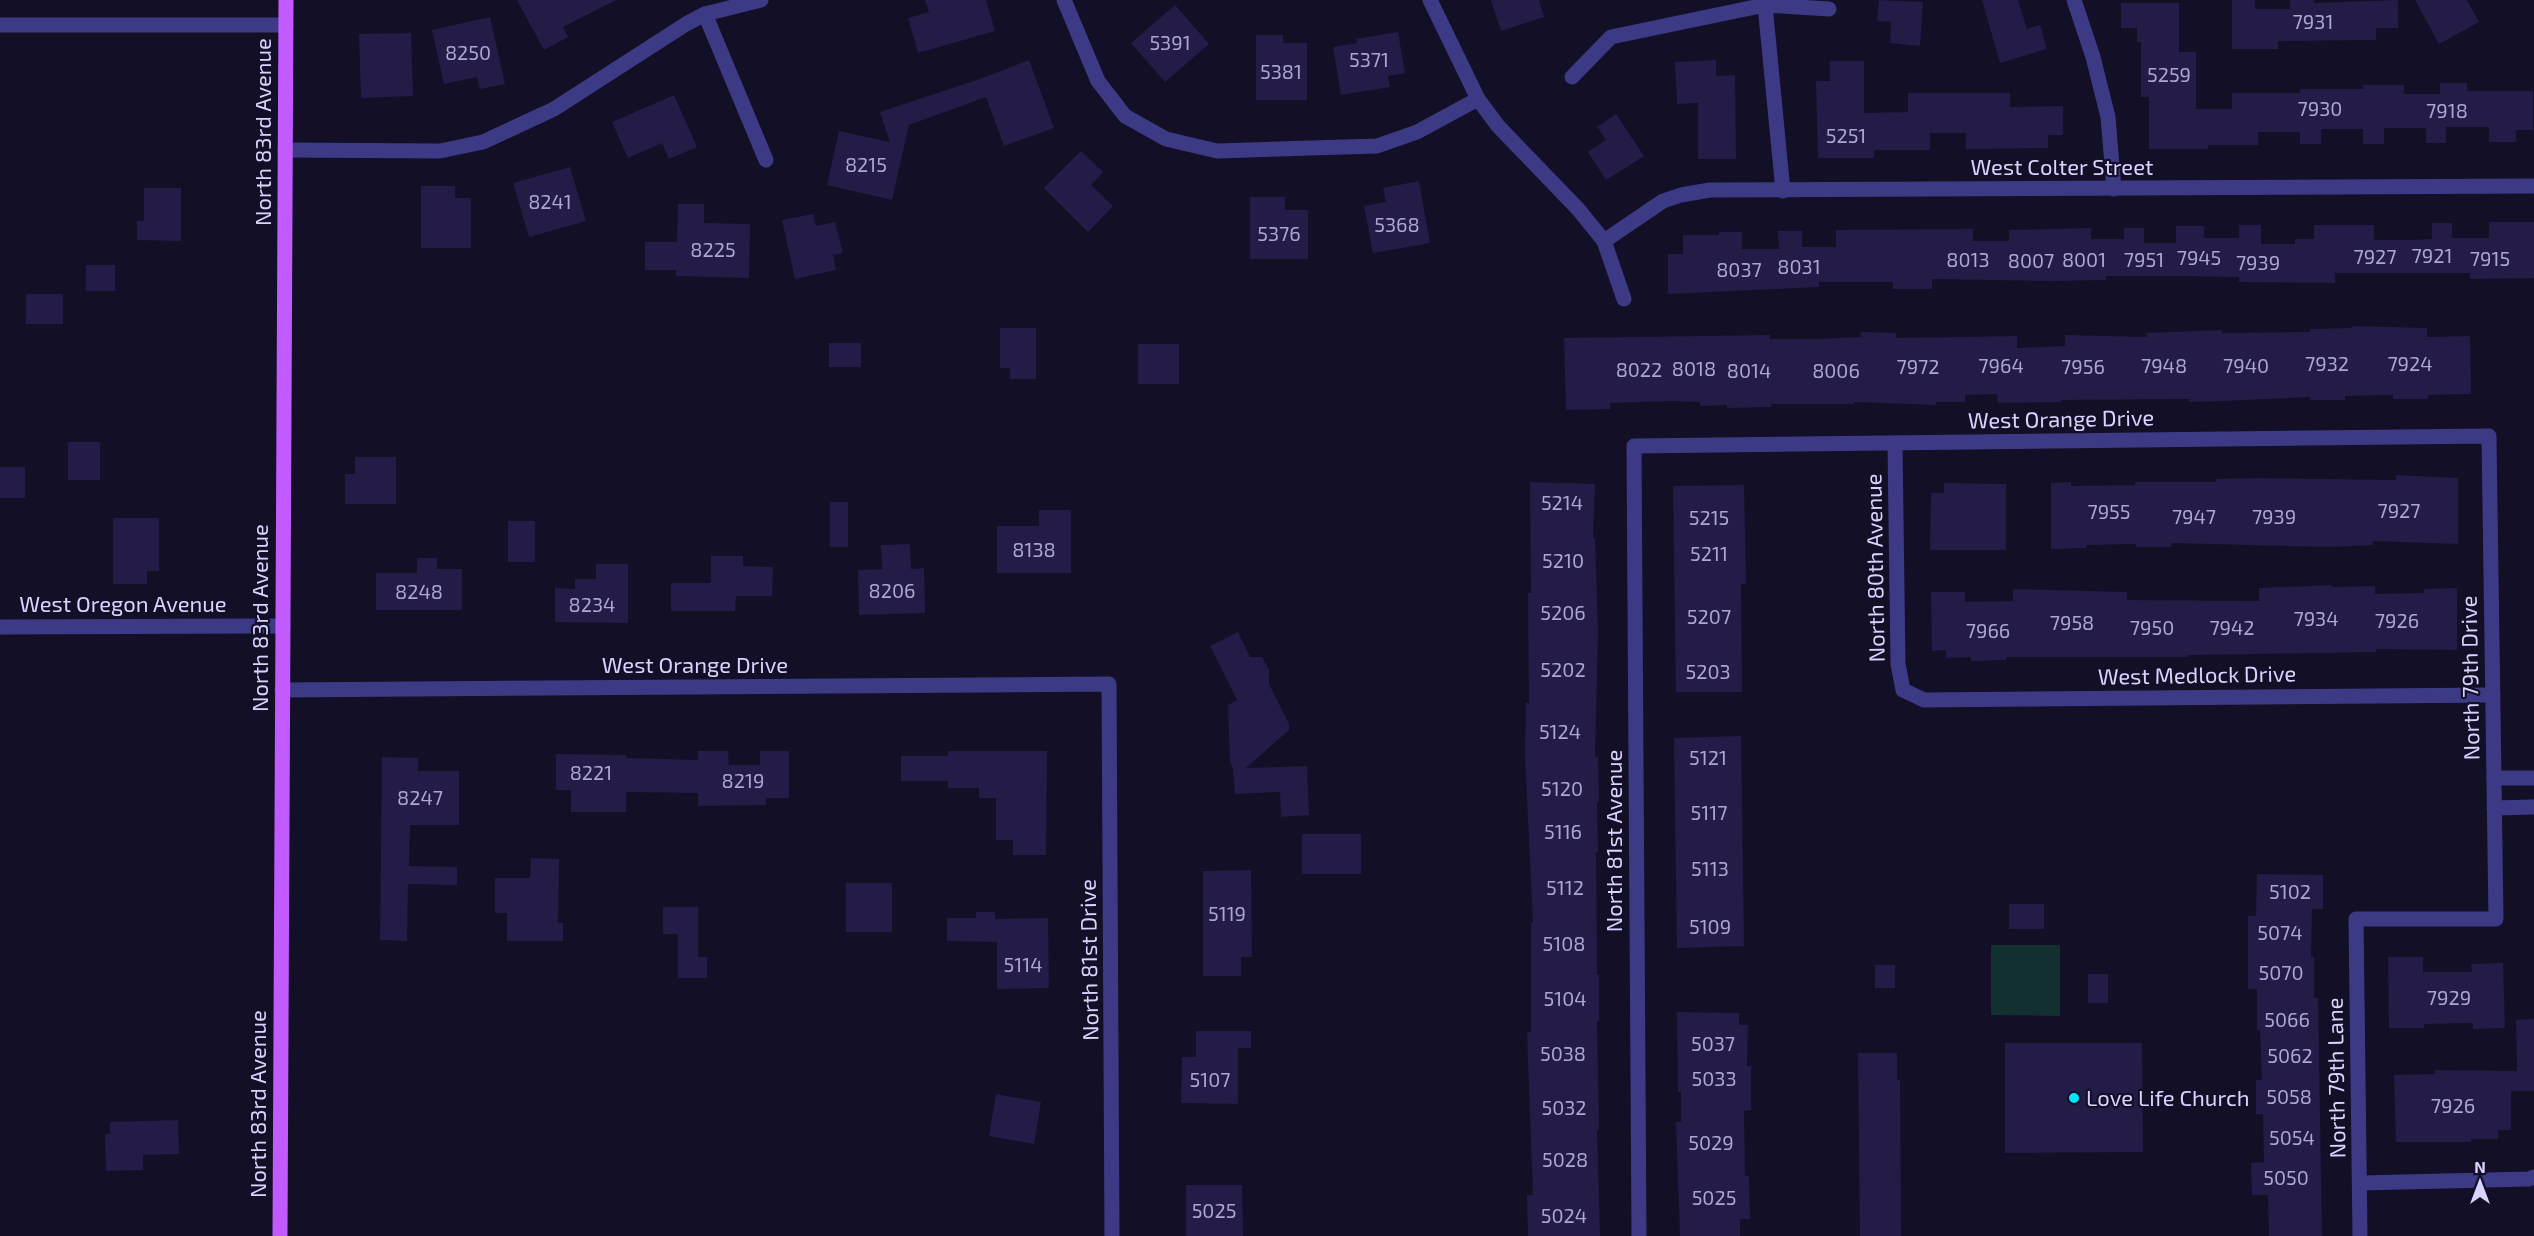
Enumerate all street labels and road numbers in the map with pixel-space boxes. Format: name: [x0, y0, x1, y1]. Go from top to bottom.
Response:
street label: North 83rd Avenue: [249, 38, 275, 226]
street label: West Colter Street: [1971, 153, 2153, 179]
street label: West Orange Drive: [1968, 403, 2154, 433]
street label: North 80th Avenue: [1859, 473, 1889, 663]
street label: North 83rd Avenue: [246, 524, 272, 712]
street label: West Oregon Avenue: [19, 590, 227, 616]
street label: North 79th Drive: [2455, 595, 2483, 761]
street label: West Orange Drive: [602, 651, 788, 677]
street label: West Medlock Drive: [2098, 659, 2296, 689]
street label: North 81st Avenue: [1600, 750, 1626, 932]
street label: North 81st Drive: [1074, 879, 1102, 1041]
street label: North 79th Lane: [2321, 997, 2349, 1159]
street label: North 83rd Avenue: [244, 1010, 270, 1198]

